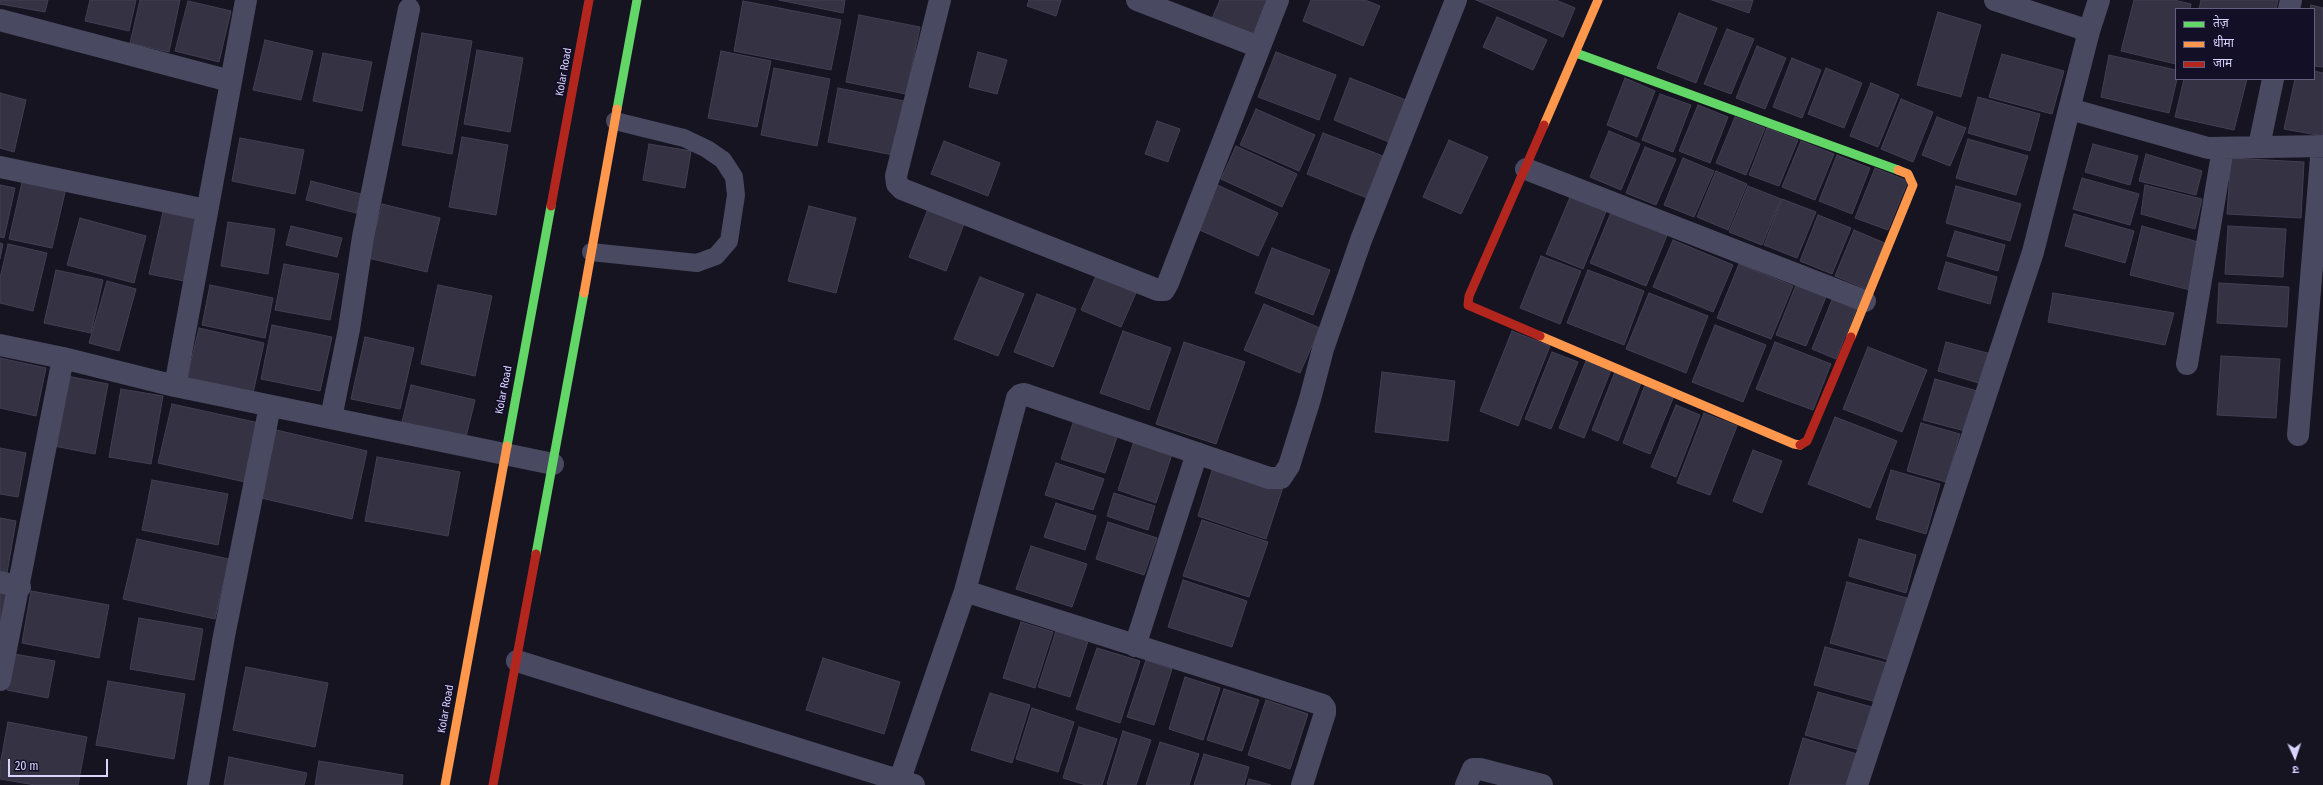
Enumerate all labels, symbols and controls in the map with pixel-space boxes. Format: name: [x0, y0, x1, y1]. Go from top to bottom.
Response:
legend: [2175, 8, 2315, 80]
text: तेज़: [2213, 16, 2229, 30]
text: धीमा: [2213, 36, 2234, 50]
street label: Kolar Road: [553, 47, 575, 97]
text: जाम: [2213, 56, 2232, 70]
street label: Kolar Road: [493, 365, 515, 415]
street label: Kolar Road: [435, 684, 457, 734]
north arrow: [2275, 737, 2315, 777]
scale bar: [10, 751, 110, 777]
text: 20 m: [15, 759, 39, 773]
text: उ: [2292, 763, 2299, 776]

